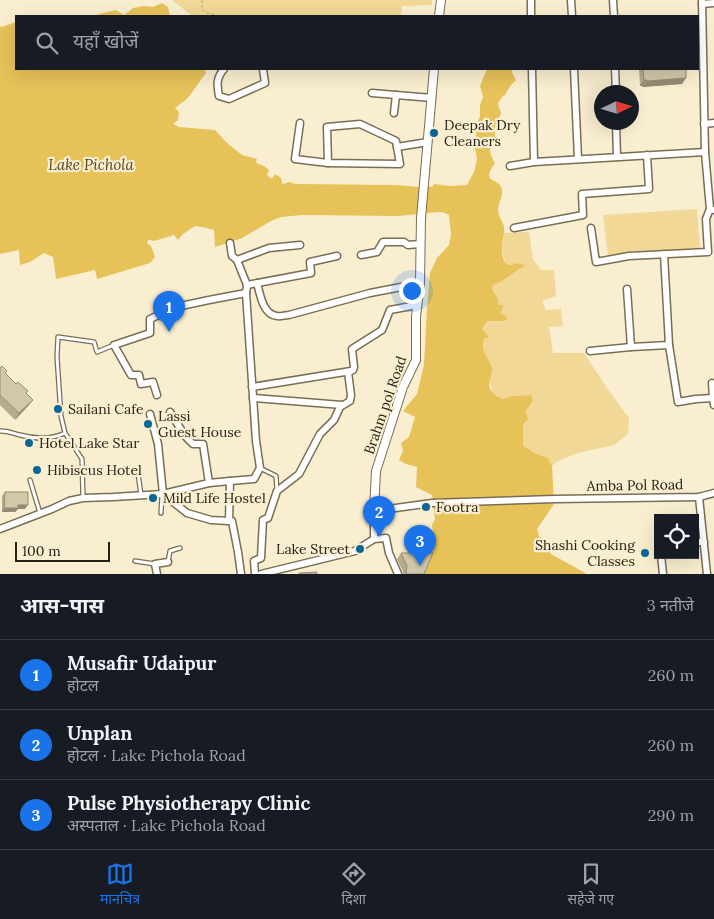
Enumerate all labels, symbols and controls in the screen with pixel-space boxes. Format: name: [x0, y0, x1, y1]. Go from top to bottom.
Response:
search box: [15, 15, 699, 70]
icon: search: [33, 29, 61, 57]
text: यहाँ खोजें: [73, 29, 139, 53]
north arrow: [594, 85, 639, 130]
place label: Deepak Dry Cleaners: [444, 116, 521, 150]
marker: Deepak Dry Cleaners: [428, 127, 440, 139]
water label: Lake Pichola: [48, 155, 135, 174]
your location: [399, 278, 425, 304]
pin: 1: [153, 291, 185, 332]
street label: Brahm pol Road: [360, 353, 410, 457]
place label: Sailani Cafe: [68, 400, 144, 418]
marker: Sailani Cafe: [52, 403, 64, 415]
place label: Lassi Guest House: [158, 407, 242, 441]
marker: Lassi Guest House: [142, 418, 154, 430]
place label: Hotel Lake Star: [39, 434, 139, 452]
marker: Hotel Lake Star: [23, 437, 35, 449]
place label: Hibiscus Hotel: [47, 461, 142, 479]
marker: Hibiscus Hotel: [31, 464, 43, 476]
street label: Amba Pol Road: [585, 475, 684, 495]
place label: Mild Life Hostel: [163, 489, 266, 507]
marker: Mild Life Hostel: [147, 492, 159, 504]
pin: 2: [363, 496, 395, 537]
place label: Footra: [436, 498, 478, 516]
marker: Footra: [420, 501, 432, 513]
map controls: [654, 514, 699, 559]
button: locate: [654, 514, 699, 559]
pin: 3: [404, 525, 436, 566]
place label: Shashi Cooking Classes: [535, 536, 635, 570]
scale bar: [15, 539, 110, 562]
place label: Lake Street: [276, 540, 351, 558]
text: 100 m: [22, 542, 61, 560]
marker: Lake Street: [354, 543, 366, 555]
marker: Shashi Cooking Classes: [639, 547, 651, 559]
text: आस-पास: [20, 592, 104, 619]
text: 3 नतीजे: [647, 595, 694, 615]
text: Musafir Udaipur: [67, 651, 216, 675]
text: 1: [33, 665, 39, 685]
text: 260 m: [648, 665, 694, 685]
text: होटल: [67, 675, 99, 695]
text: Unplan: [67, 721, 132, 745]
text: 2: [32, 735, 40, 755]
text: 260 m: [648, 735, 694, 755]
text: होटल · Lake Pichola Road: [67, 745, 246, 765]
text: Pulse Physiotherapy Clinic: [67, 791, 310, 815]
text: 3: [32, 805, 40, 825]
text: 290 m: [648, 805, 694, 825]
text: अस्पताल · Lake Pichola Road: [67, 815, 266, 835]
tab: मानचित्र: [100, 860, 140, 910]
tab: दिशा: [340, 860, 368, 910]
tab: सहेजे गए: [568, 860, 614, 910]

